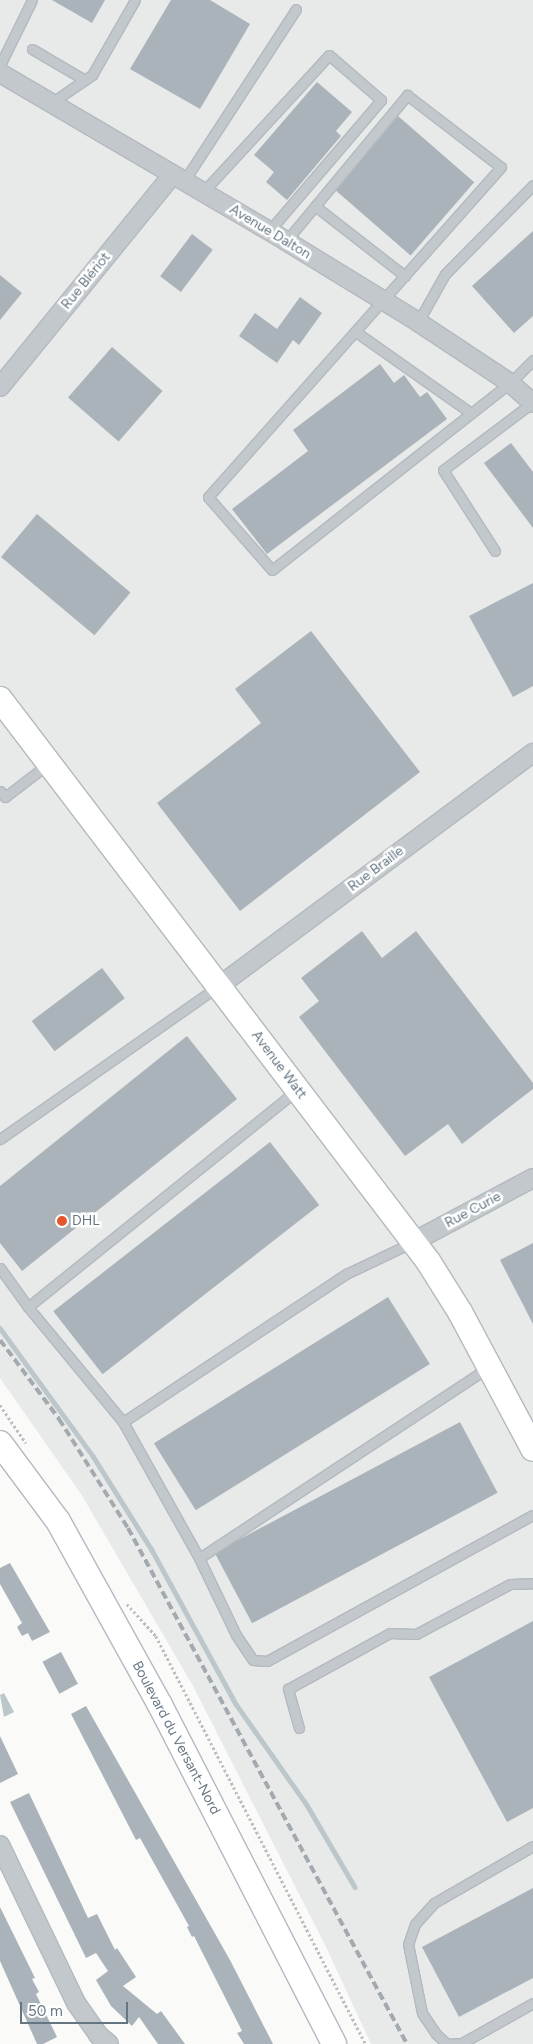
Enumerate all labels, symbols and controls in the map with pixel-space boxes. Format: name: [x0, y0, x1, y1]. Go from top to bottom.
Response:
street label: Avenue Dalton: [226, 201, 314, 263]
street label: Rue Blériot: [58, 249, 114, 313]
street label: Rue Braille: [345, 843, 407, 895]
street label: Avenue Watt: [248, 1027, 310, 1103]
street label: Rue Curie: [442, 1188, 504, 1232]
place label: DHL: [72, 1213, 99, 1229]
marker: DHL: [56, 1215, 68, 1227]
street label: Boulevard du Versant-Nord: [128, 1658, 224, 1818]
scale bar: [22, 1992, 130, 2024]
text: 50 m: [28, 2002, 63, 2020]

